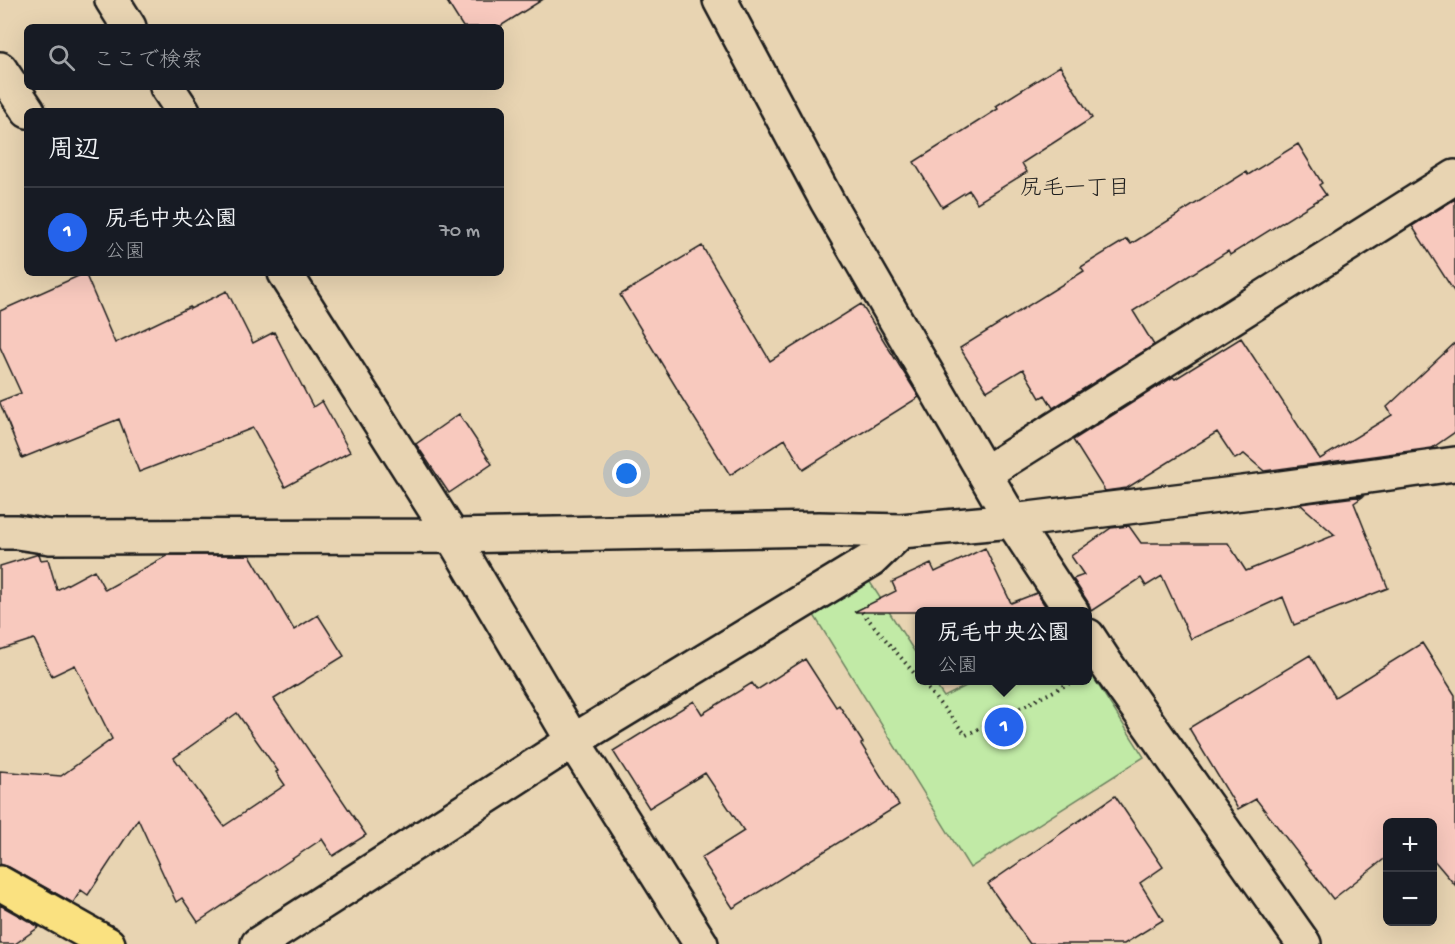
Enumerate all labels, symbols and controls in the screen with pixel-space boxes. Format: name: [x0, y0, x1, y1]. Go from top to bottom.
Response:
search box: [24, 24, 504, 90]
icon: search: [45, 41, 78, 74]
text: ここで検索: [93, 49, 203, 75]
text: 周辺: [48, 137, 100, 168]
district label: 尻毛一丁目: [1020, 176, 1130, 203]
text: 尻毛中央公園: [105, 208, 237, 234]
text: 1: [63, 221, 72, 244]
text: 70 m: [439, 221, 480, 244]
text: 公園: [105, 242, 145, 265]
your location: [612, 459, 641, 488]
popup: [915, 607, 1092, 685]
text: 尻毛中央公園: [937, 622, 1070, 648]
text: 公園: [937, 656, 977, 679]
pin: 1: [984, 704, 1024, 750]
map controls: [1383, 818, 1437, 926]
button: +: [1383, 818, 1437, 872]
button: −: [1383, 872, 1437, 926]

